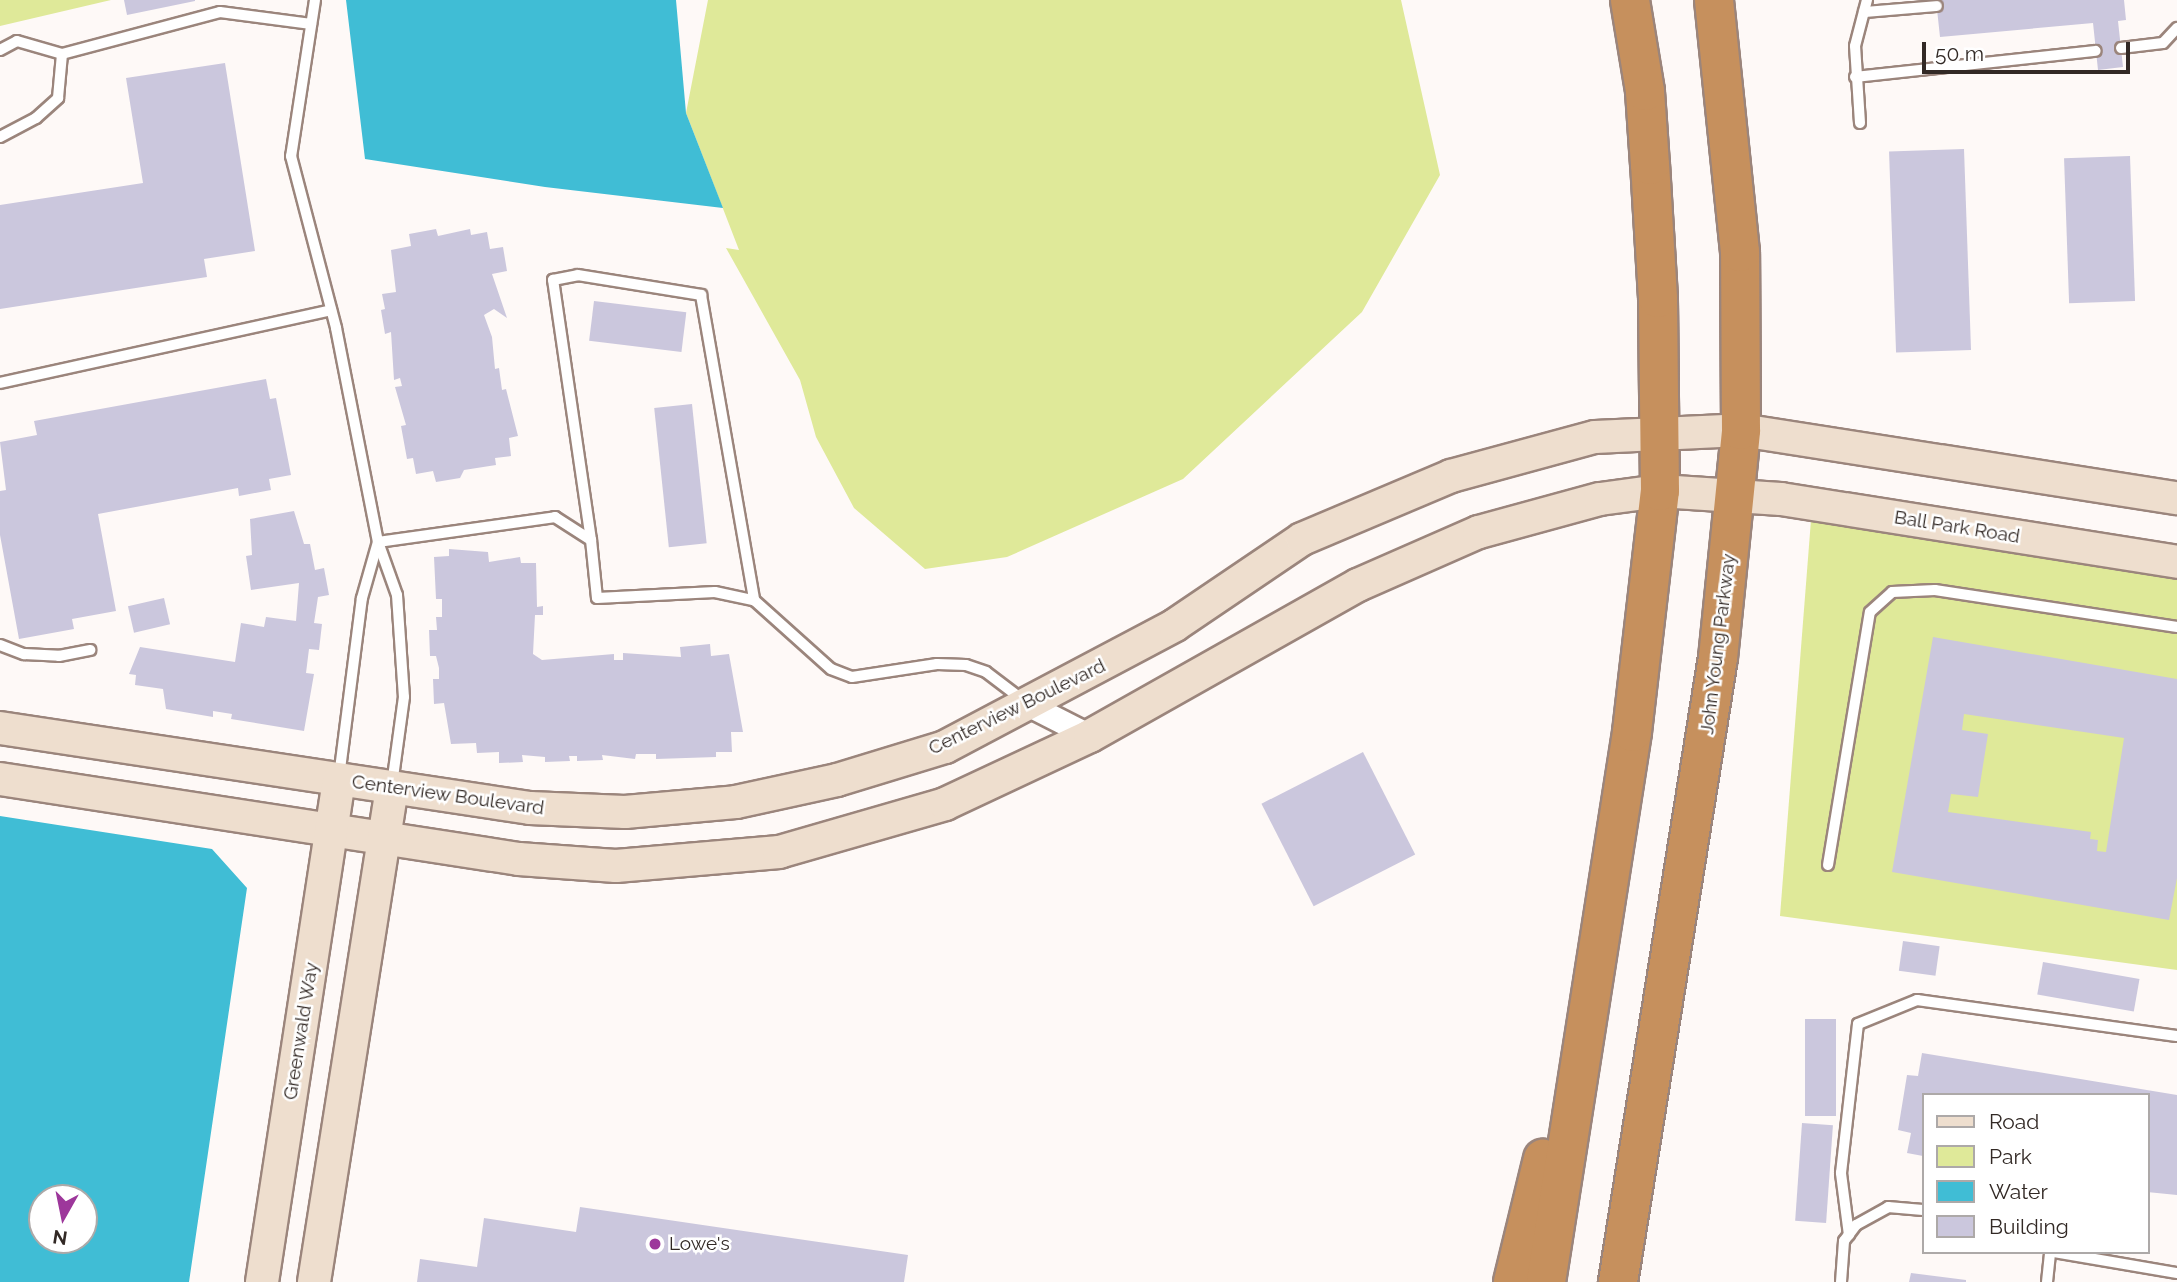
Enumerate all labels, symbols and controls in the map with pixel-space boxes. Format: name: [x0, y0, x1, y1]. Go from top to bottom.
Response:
scale bar: [1925, 28, 2133, 72]
text: 50 m: [1935, 41, 1984, 66]
street label: Ball Park Road: [1892, 506, 2022, 548]
street label: John Young Parkway: [1696, 552, 1740, 736]
street label: Centerview Boulevard: [925, 654, 1109, 760]
street label: Centerview Boulevard: [350, 770, 546, 820]
street label: Greenwald Way: [279, 960, 323, 1102]
legend: [1922, 1093, 2149, 1254]
text: Road: [1989, 1109, 2039, 1134]
text: Park: [1989, 1144, 2032, 1169]
text: Water: [1989, 1179, 2048, 1204]
north arrow: [28, 1184, 98, 1254]
text: Building: [1989, 1214, 2069, 1239]
text: N: [51, 1226, 69, 1250]
place label: Lowe's: [669, 1233, 730, 1255]
marker: Lowe's: [647, 1236, 663, 1252]

